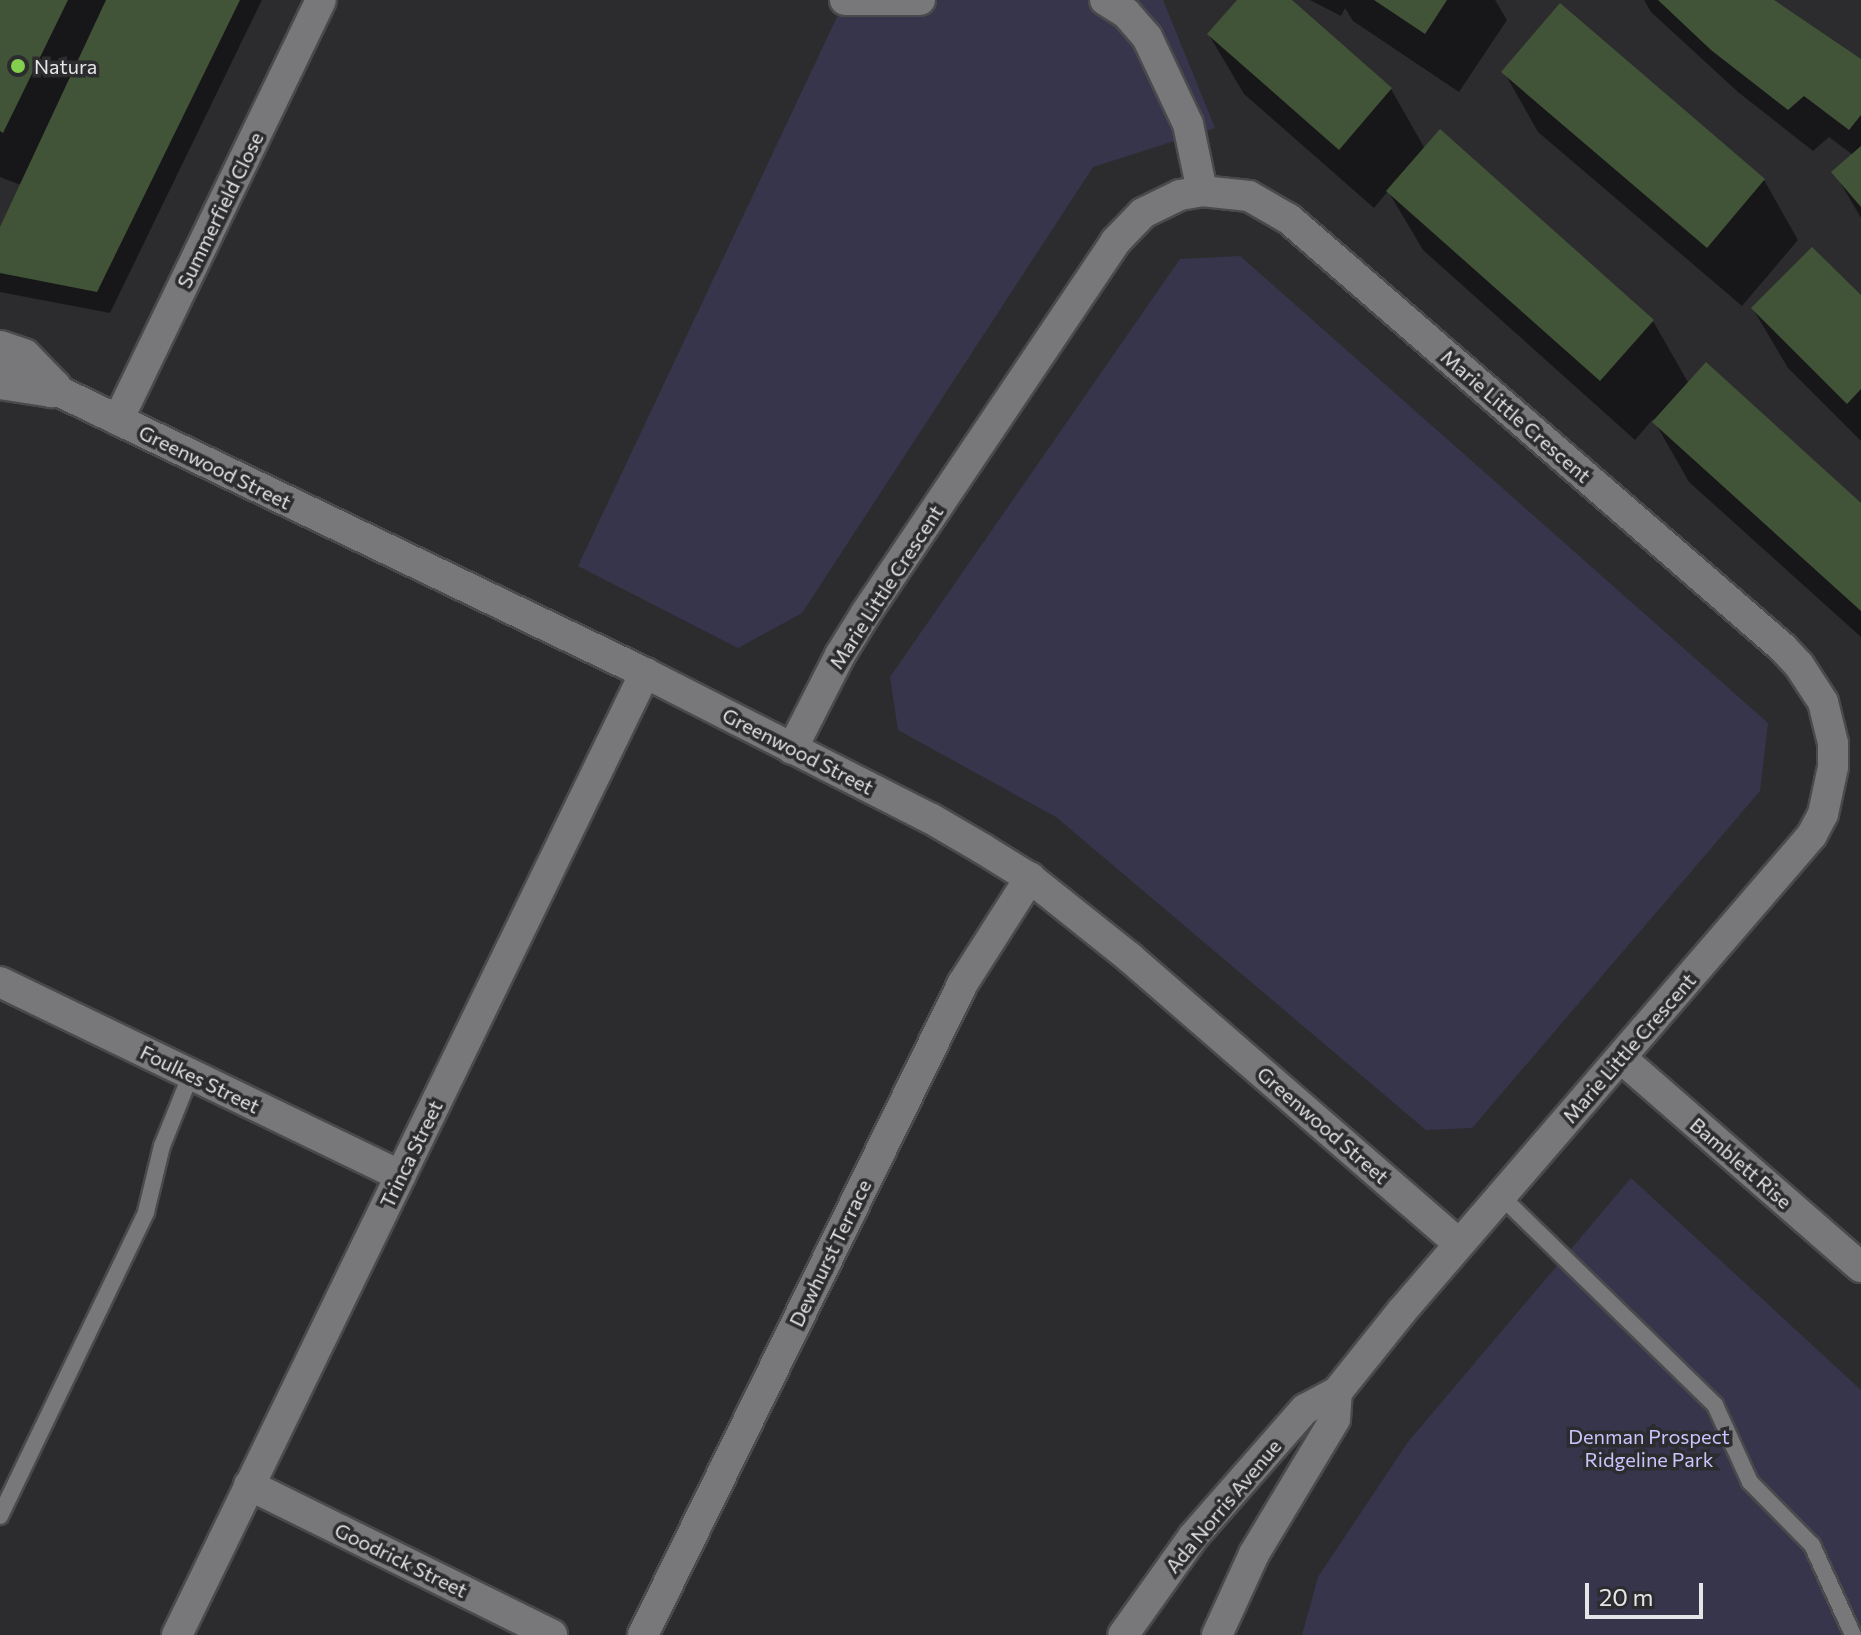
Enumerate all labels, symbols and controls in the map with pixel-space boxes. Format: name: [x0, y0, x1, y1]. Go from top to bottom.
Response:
place label: Natura: [34, 54, 97, 78]
marker: Natura: [9, 57, 27, 75]
street label: Summerfield Close: [172, 128, 268, 292]
street label: Marie Little Crescent: [1436, 344, 1596, 488]
street label: Greenwood Street: [135, 420, 295, 514]
street label: Marie Little Crescent: [824, 501, 948, 673]
street label: Greenwood Street: [719, 703, 877, 799]
street label: Marie Little Crescent: [1557, 968, 1701, 1128]
street label: Foulkes Street: [136, 1040, 264, 1118]
street label: Greenwood Street: [1252, 1061, 1394, 1189]
street label: Trinca Street: [375, 1096, 447, 1212]
street label: Bamblett Rise: [1685, 1112, 1797, 1214]
street label: Dewhurst Terrace: [784, 1175, 876, 1331]
park label: Denman Prospect Ridgeline Park: [1568, 1425, 1730, 1472]
street label: Ada Norris Avenue: [1160, 1434, 1286, 1578]
street label: Goodrick Street: [331, 1518, 471, 1602]
scale bar: [1589, 1567, 1707, 1617]
text: 20 m: [1599, 1582, 1653, 1611]

